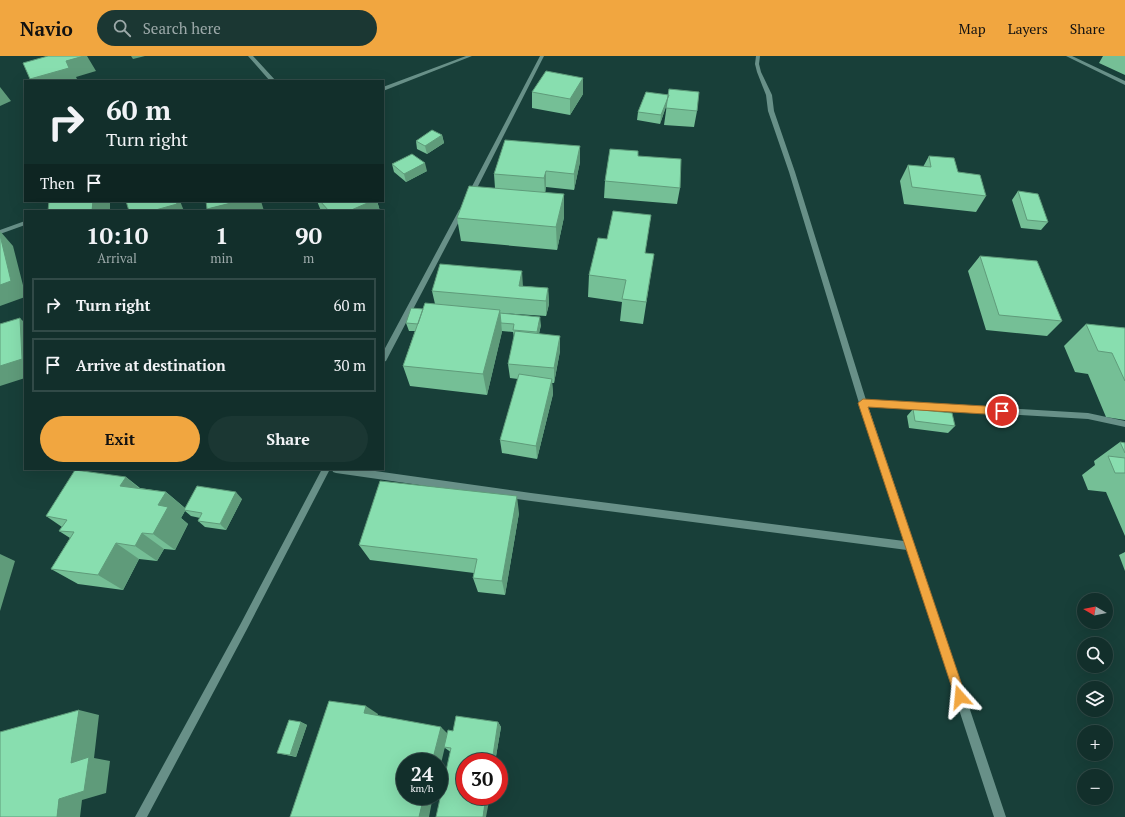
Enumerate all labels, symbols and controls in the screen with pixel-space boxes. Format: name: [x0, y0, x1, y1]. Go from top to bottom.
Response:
search box: [97, 10, 377, 46]
text: Navio: [20, 16, 73, 41]
icon: search: [111, 17, 133, 39]
text: Search here: [143, 18, 221, 38]
text: Map: [959, 19, 986, 38]
text: Layers: [1008, 19, 1048, 38]
text: Share: [1070, 19, 1105, 38]
text: 60 m: [106, 91, 171, 128]
icon: right: [40, 96, 92, 148]
text: Turn right: [106, 127, 188, 151]
icon: arrive: [83, 172, 105, 194]
text: Then: [40, 173, 75, 193]
text: 10:10: [86, 219, 148, 251]
text: 1: [215, 219, 228, 251]
text: 90: [295, 219, 322, 251]
text: Arrival: [97, 249, 137, 267]
text: min: [210, 249, 233, 267]
text: m: [303, 249, 314, 267]
icon: right: [42, 294, 64, 316]
text: Turn right: [76, 295, 151, 315]
text: 60 m: [333, 295, 366, 315]
icon: arrive: [42, 354, 64, 376]
text: Arrive at destination: [76, 355, 226, 375]
text: 30 m: [333, 355, 366, 375]
pin: [985, 394, 1019, 428]
icon: arrive: [991, 400, 1013, 422]
button: Exit: [40, 416, 200, 462]
button: Share: [208, 416, 368, 462]
north arrow: [1077, 593, 1113, 629]
map controls: [1077, 593, 1113, 805]
button: search: [1077, 637, 1113, 673]
position arrow: [939, 676, 981, 718]
button: layers: [1077, 681, 1113, 717]
button: +: [1077, 725, 1113, 761]
speed limit sign: 30: [456, 753, 508, 805]
text: 24: [411, 760, 433, 787]
button: −: [1077, 769, 1113, 805]
text: km/h: [410, 782, 434, 795]

